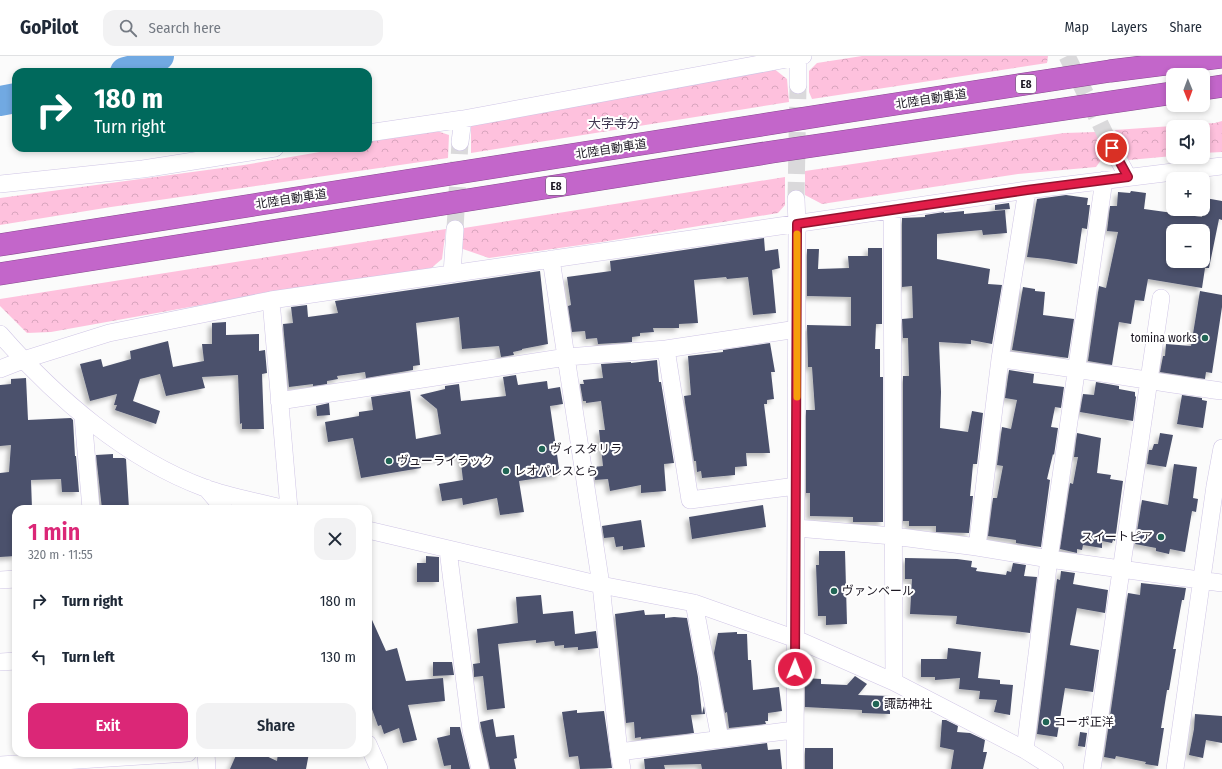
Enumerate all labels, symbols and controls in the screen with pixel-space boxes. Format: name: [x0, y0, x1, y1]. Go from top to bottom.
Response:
search box: [103, 10, 383, 46]
text: GoPilot: [20, 16, 79, 39]
icon: search: [117, 17, 139, 39]
text: Search here: [149, 19, 221, 37]
text: Map: [1065, 19, 1089, 36]
text: Layers: [1111, 19, 1147, 36]
text: Share: [1169, 19, 1202, 36]
north arrow: [1166, 68, 1210, 112]
map controls: [1166, 68, 1210, 268]
road number: E8: [1016, 75, 1036, 93]
text: 180 m: [94, 82, 163, 115]
icon: right: [28, 84, 80, 136]
street label: 北陸自動車道: [894, 86, 968, 112]
text: Turn right: [94, 116, 166, 138]
district label: 大字寺分: [588, 116, 640, 131]
button: sound: [1166, 120, 1210, 164]
pin: [1095, 131, 1129, 165]
street label: 北陸自動車道: [574, 136, 648, 162]
icon: arrive: [1101, 137, 1123, 159]
button: +: [1166, 172, 1210, 216]
road number: E8: [546, 177, 566, 195]
street label: 北陸自動車道: [254, 186, 328, 212]
button: −: [1166, 224, 1210, 268]
place label: tomina works: [1131, 331, 1197, 345]
marker: tomina works: [1200, 333, 1210, 343]
place label: ヴィスタリラ: [550, 442, 622, 456]
marker: ヴィスタリラ: [537, 444, 547, 454]
place label: ヴューライラック: [397, 454, 493, 468]
marker: ヴューライラック: [384, 456, 394, 466]
place label: レオパレスとら: [514, 464, 598, 478]
marker: レオパレスとら: [501, 466, 511, 476]
text: 1 min: [28, 518, 80, 546]
button: close: [314, 518, 356, 560]
place label: スイートピア: [1081, 530, 1153, 544]
marker: スイートピア: [1156, 532, 1166, 542]
text: 320 m · 11:55: [28, 547, 93, 562]
place label: ヴァンベール: [842, 584, 914, 598]
marker: ヴァンベール: [829, 586, 839, 596]
icon: right: [28, 590, 50, 612]
text: Turn right: [62, 592, 123, 610]
text: 180 m: [320, 592, 356, 610]
icon: left: [28, 646, 50, 668]
text: Turn left: [62, 648, 115, 666]
text: 130 m: [321, 648, 356, 666]
position arrow: [774, 648, 816, 690]
place label: 諏訪神社: [884, 697, 932, 711]
marker: 諏訪神社: [871, 699, 881, 709]
button: Exit: [28, 703, 188, 749]
button: Share: [196, 703, 356, 749]
place label: コーポ正洋: [1054, 715, 1114, 729]
marker: コーポ正洋: [1041, 717, 1051, 727]

